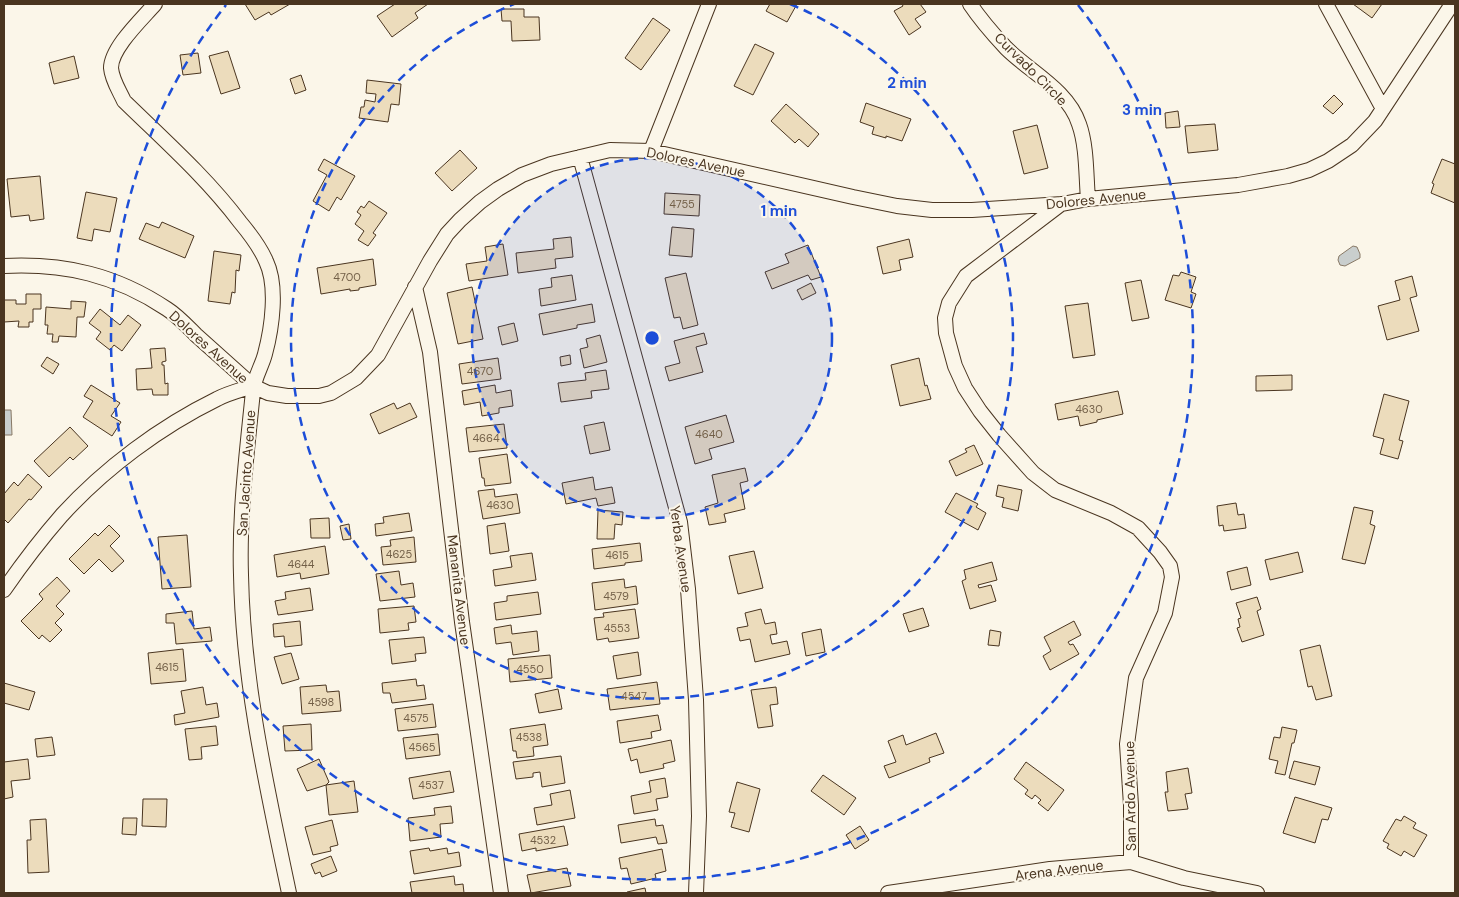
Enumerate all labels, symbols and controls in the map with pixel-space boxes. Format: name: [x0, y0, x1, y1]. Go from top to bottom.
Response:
street label: Curvado Circle: [991, 29, 1071, 109]
text: 2 min: [887, 73, 927, 93]
text: 3 min: [1122, 100, 1162, 120]
street label: Dolores Avenue: [645, 143, 747, 181]
street label: Dolores Avenue: [1045, 185, 1147, 213]
house number: 4755: [669, 197, 695, 211]
text: 1 min: [761, 201, 797, 221]
house number: 4700: [333, 270, 361, 284]
street label: Dolores Avenue: [166, 307, 252, 387]
centre of rings: [643, 329, 661, 347]
house number: 4670: [467, 364, 493, 378]
house number: 4630: [1075, 402, 1103, 416]
street label: San Jacinto Avenue: [233, 409, 259, 537]
house number: 4640: [695, 427, 723, 441]
house number: 4664: [472, 431, 500, 445]
house number: 4630: [486, 498, 514, 512]
street label: Yerba Avenue: [666, 504, 696, 594]
street label: Mananita Avenue: [443, 534, 475, 646]
house number: 4625: [386, 547, 412, 561]
house number: 4615: [605, 548, 629, 562]
house number: 4644: [288, 557, 315, 571]
house number: 4579: [603, 589, 629, 603]
house number: 4553: [604, 621, 630, 635]
house number: 4615: [155, 660, 179, 674]
house number: 4550: [516, 662, 544, 676]
house number: 4547: [621, 689, 647, 703]
house number: 4598: [308, 695, 334, 709]
house number: 4575: [403, 711, 429, 725]
house number: 4538: [516, 730, 542, 744]
house number: 4565: [409, 740, 436, 754]
street label: San Ardo Avenue: [1120, 741, 1140, 851]
house number: 4537: [418, 778, 444, 792]
house number: 4532: [530, 833, 556, 847]
street label: Arena Avenue: [1014, 856, 1104, 884]

